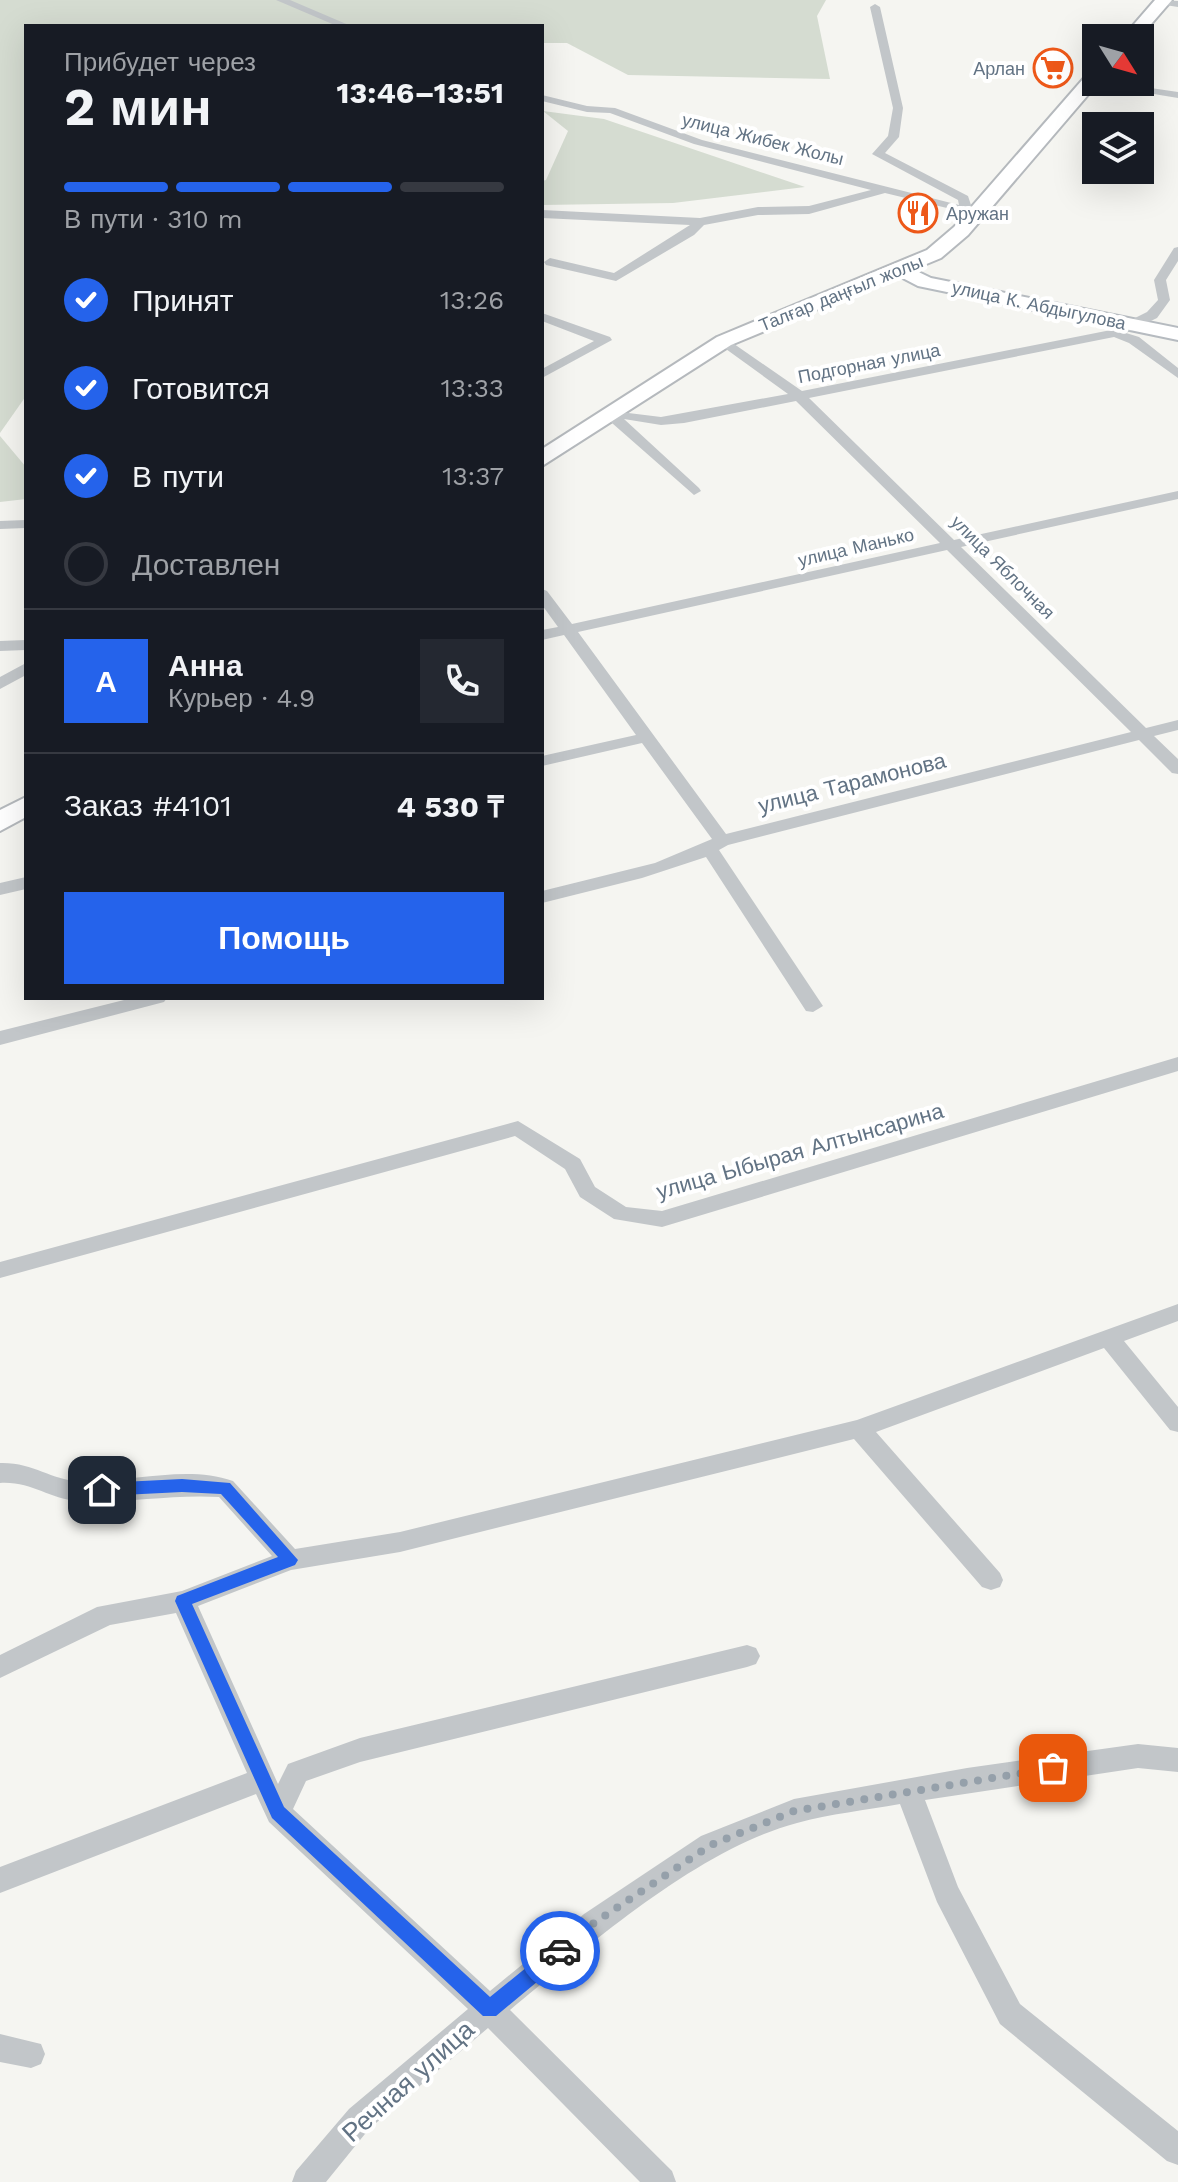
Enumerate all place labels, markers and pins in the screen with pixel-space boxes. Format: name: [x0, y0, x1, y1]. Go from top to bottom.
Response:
supermarket icon: Арлан: [1032, 47, 1074, 89]
place label: Арлан: [973, 58, 1025, 79]
restaurant icon: Аружан: [897, 192, 939, 234]
place label: Аружан: [946, 203, 1009, 224]
pin: [68, 1456, 136, 1524]
pin: [1019, 1734, 1087, 1802]

